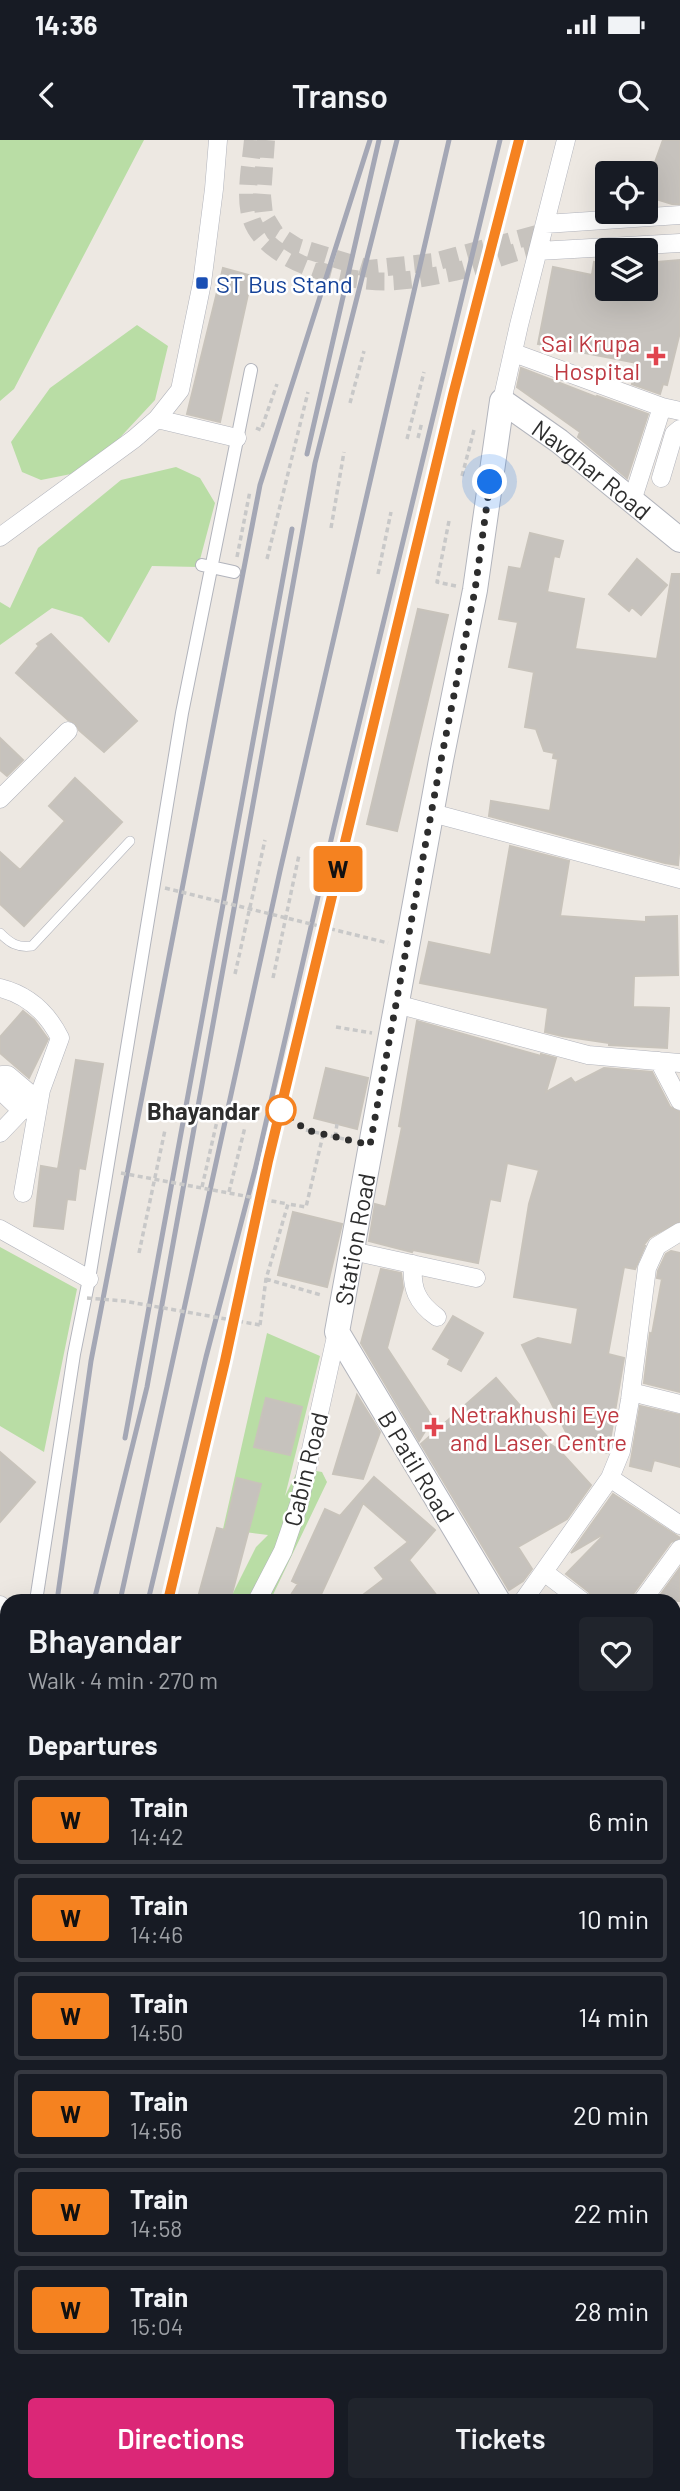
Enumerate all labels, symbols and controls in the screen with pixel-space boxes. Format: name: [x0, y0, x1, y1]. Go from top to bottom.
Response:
text: 14:36: [35, 9, 97, 40]
icon: back: [28, 76, 66, 114]
text: Transo: [292, 76, 388, 114]
icon: search: [614, 76, 652, 114]
map controls: [595, 161, 658, 301]
button: locate: [595, 161, 658, 224]
button: layers: [595, 238, 658, 301]
place label: ST Bus Stand: [216, 269, 353, 298]
marker: ST Bus Stand: [194, 275, 210, 291]
place label: Sai Krupa Hospital: [541, 328, 640, 385]
marker: Sai Krupa Hospital: [646, 346, 666, 366]
street label: Navghar Road: [527, 413, 657, 525]
your location: [472, 464, 507, 499]
line badge: W: [315, 846, 361, 892]
text: W: [327, 854, 349, 883]
marker: Bhayandar: [266, 1095, 296, 1125]
place label: Bhayandar: [147, 1096, 260, 1125]
street label: Station Road: [328, 1171, 380, 1307]
place label: Netrakhushi Eye and Laser Centre: [450, 1399, 627, 1456]
street label: B Patil Road: [373, 1405, 461, 1527]
street label: Cabin Road: [277, 1409, 333, 1529]
marker: Netrakhushi Eye and Laser Centre: [424, 1417, 444, 1437]
button: heart: [579, 1617, 653, 1691]
text: Bhayandar: [28, 1620, 182, 1660]
text: Walk · 4 min · 270 m: [28, 1666, 218, 1694]
text: Departures: [28, 1729, 158, 1760]
text: Train: [130, 1791, 188, 1822]
text: W: [60, 1805, 81, 1834]
text: 6 min: [588, 1805, 649, 1836]
text: 14:42: [130, 1822, 184, 1850]
text: Train: [130, 1889, 188, 1920]
text: W: [60, 1903, 81, 1932]
text: 10 min: [578, 1903, 649, 1934]
text: 14:46: [130, 1920, 183, 1948]
text: Train: [130, 1987, 188, 2018]
text: W: [60, 2001, 81, 2030]
text: 14 min: [578, 2001, 649, 2032]
text: 14:50: [130, 2018, 183, 2046]
text: Train: [130, 2085, 188, 2116]
text: W: [60, 2099, 81, 2128]
text: 20 min: [573, 2099, 649, 2130]
text: 14:56: [130, 2116, 182, 2144]
text: Train: [130, 2183, 188, 2214]
text: W: [60, 2197, 81, 2226]
text: 22 min: [574, 2197, 649, 2228]
text: 14:58: [130, 2214, 182, 2242]
text: Train: [130, 2281, 188, 2312]
text: W: [60, 2295, 81, 2324]
text: 28 min: [574, 2295, 649, 2326]
text: 15:04: [130, 2312, 183, 2340]
button: Directions: [28, 2398, 334, 2478]
button: Tickets: [348, 2398, 653, 2478]

